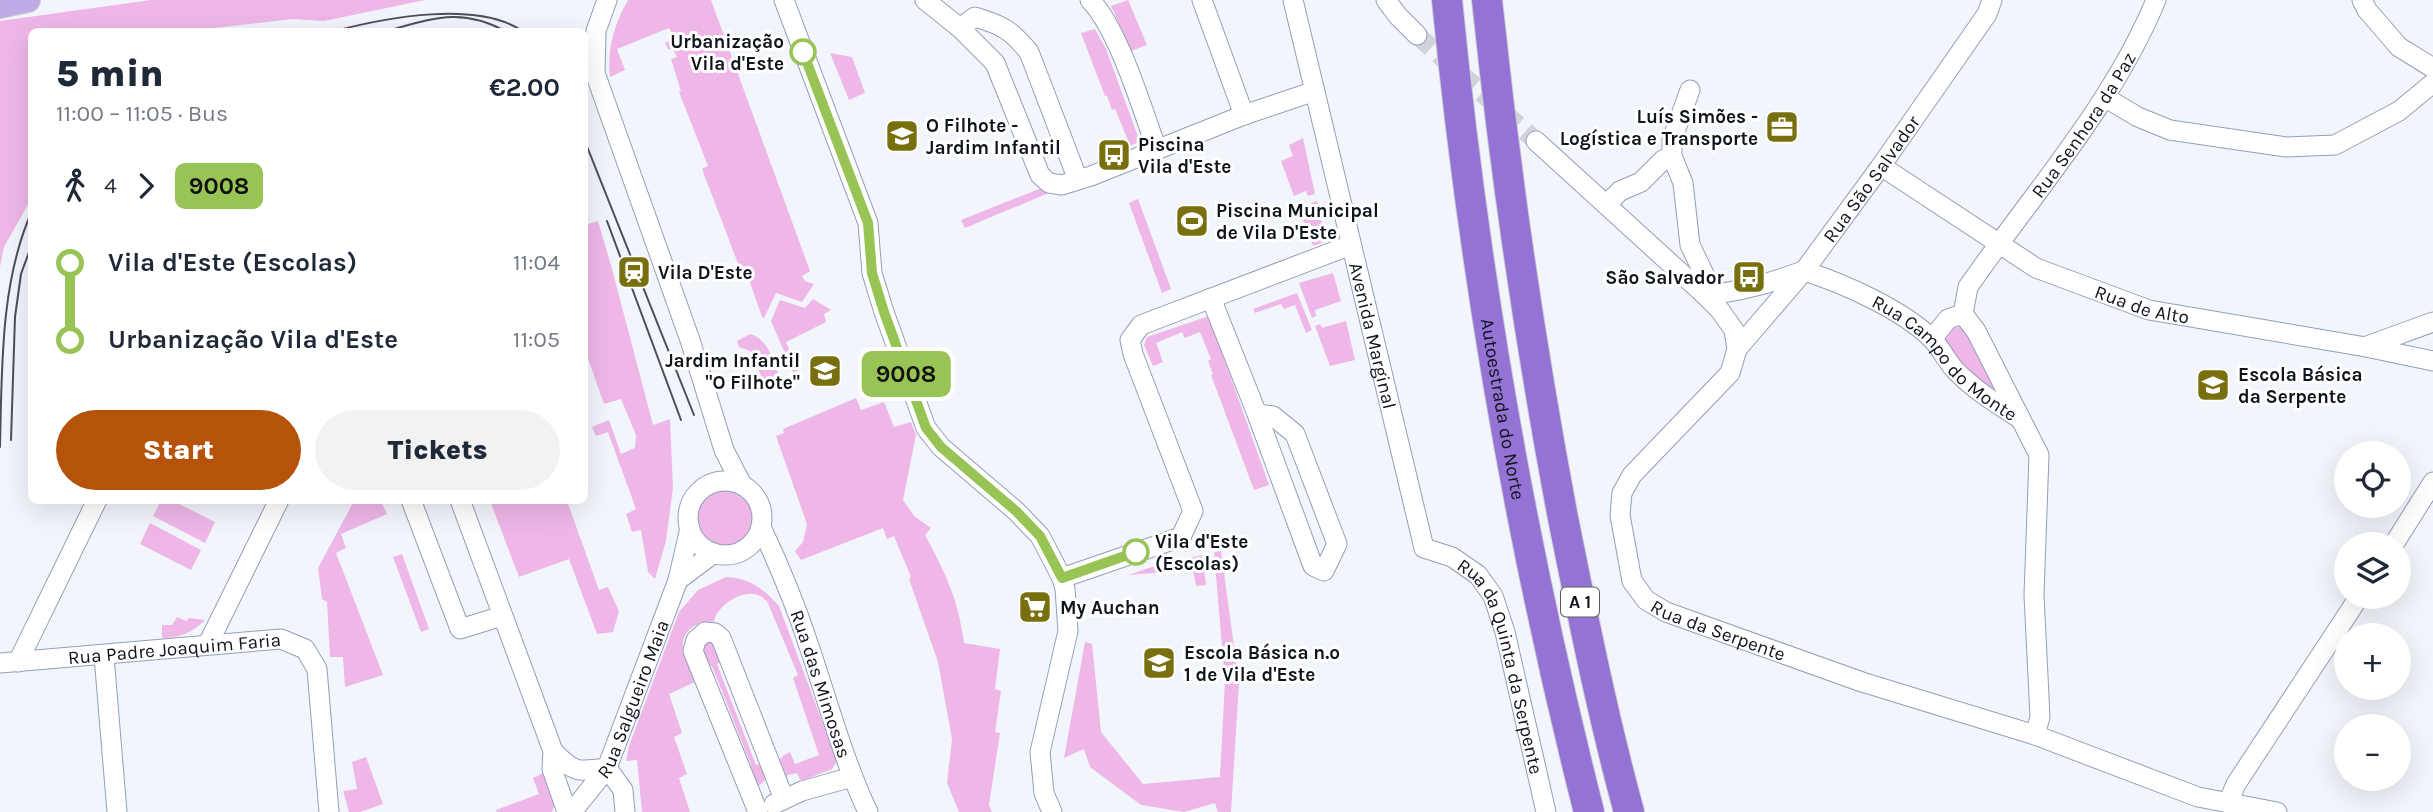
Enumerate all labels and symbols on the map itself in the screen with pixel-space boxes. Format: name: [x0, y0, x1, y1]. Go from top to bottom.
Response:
place label: Urbanização Vila d'Este: [670, 31, 784, 75]
marker: Urbanização Vila d'Este: [790, 39, 816, 65]
street label: Rua Senhora da Paz: [2027, 49, 2141, 202]
place label: Luís Simões - Logística e Transporte: [1560, 106, 1758, 150]
office icon: Luís Simões - Logística e Transporte: [1763, 108, 1801, 146]
street label: Rua São Salvador: [1819, 111, 1925, 247]
place label: O Filhote - Jardim Infantil: [926, 115, 1061, 159]
school or university icon: O Filhote - Jardim Infantil: [883, 117, 921, 155]
place label: Piscina Vila d'Este: [1138, 134, 1231, 178]
bus stop icon: Piscina Vila d'Este: [1095, 136, 1133, 174]
place label: Piscina Municipal de Vila D'Este: [1216, 200, 1379, 244]
sports icon: Piscina Municipal de Vila D'Este: [1173, 202, 1211, 240]
station icon: Vila D'Este: [615, 253, 653, 291]
bus stop icon: São Salvador: [1730, 258, 1768, 296]
street label: Avenida Marginal: [1344, 260, 1400, 411]
place label: Vila D'Este: [658, 262, 753, 284]
place label: São Salvador: [1605, 267, 1725, 289]
street label: Rua de Alto: [2092, 281, 2191, 329]
street label: Rua Campo do Monte: [1868, 291, 2021, 426]
street label: Autoestrada do Norte: [1476, 317, 1529, 502]
place label: Jardim Infantil "O Filhote": [665, 350, 800, 394]
line badge: 9008: [857, 351, 955, 397]
school or university icon: Jardim Infantil "O Filhote": [806, 352, 844, 390]
place label: Escola Básica da Serpente: [2238, 364, 2363, 408]
school or university icon: Escola Básica da Serpente: [2194, 366, 2232, 404]
place label: Vila d'Este (Escolas): [1155, 531, 1248, 575]
marker: Vila d'Este (Escolas): [1123, 539, 1149, 565]
street label: Rua da Quinta da Serpente: [1453, 554, 1547, 776]
supermarket icon: My Auchan: [1016, 588, 1054, 626]
road number: A 1: [1561, 588, 1599, 616]
street label: Rua da Serpente: [1647, 595, 1788, 666]
place label: My Auchan: [1060, 597, 1160, 619]
street label: Rua das Mimosas: [785, 607, 855, 761]
street label: Rua Salgueiro Maia: [593, 617, 674, 783]
street label: Rua Padre Joaquim Faria: [67, 629, 282, 669]
place label: Escola Básica n.º 1 de Vila d'Este: [1184, 642, 1340, 686]
school or university icon: Escola Básica n.º 1 de Vila d'Este: [1140, 644, 1178, 682]

